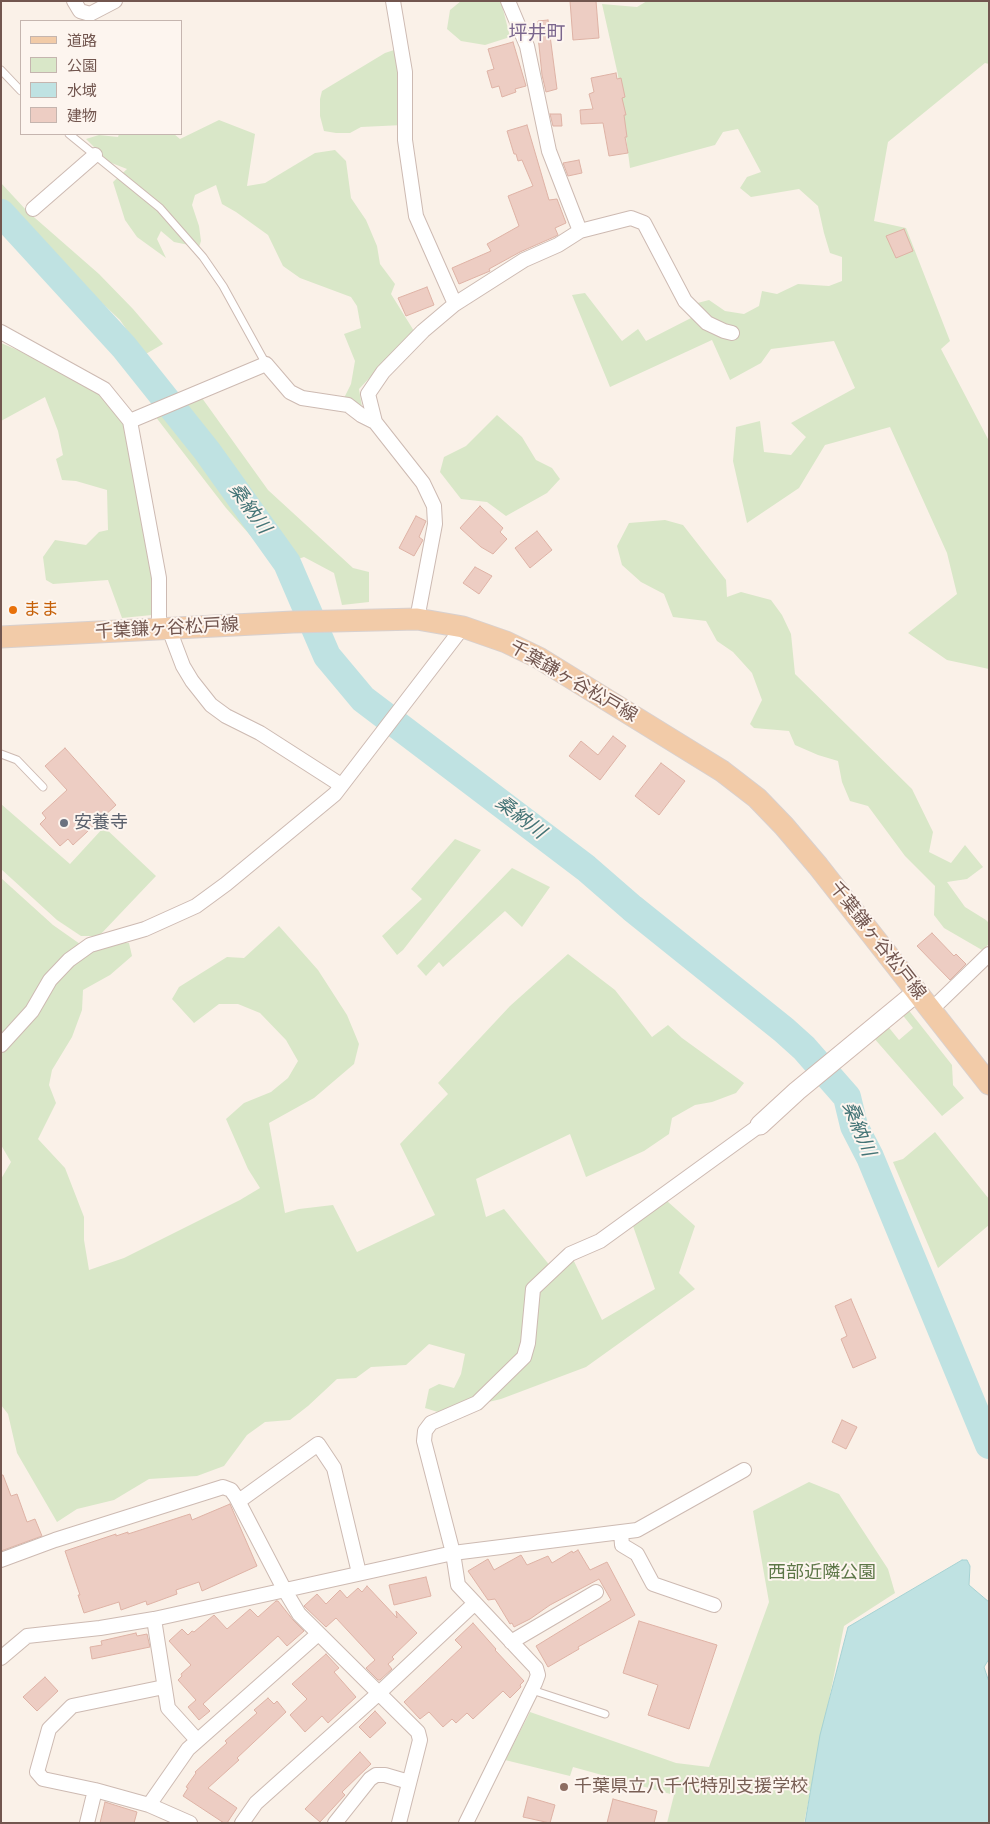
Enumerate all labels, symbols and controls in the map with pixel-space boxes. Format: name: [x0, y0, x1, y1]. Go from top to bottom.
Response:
legend: [20, 20, 182, 135]
district label: 坪井町: [509, 23, 565, 45]
text: 道路: [67, 31, 97, 51]
text: 公園: [67, 56, 97, 76]
text: 水域: [67, 81, 97, 101]
text: 建物: [67, 106, 97, 126]
water label: 桑納川: [223, 479, 275, 539]
place label: まま: [23, 599, 59, 621]
marker: まま: [7, 604, 19, 616]
street label: 千葉鎌ヶ谷松戸線: [95, 614, 239, 644]
street label: 千葉鎌ヶ谷松戸線: [505, 637, 641, 727]
water label: 桑納川: [490, 792, 550, 844]
place label: 安養寺: [74, 812, 128, 834]
marker: 安養寺: [58, 817, 70, 829]
street label: 千葉鎌ヶ谷松戸線: [824, 878, 930, 1004]
water label: 桑納川: [837, 1098, 879, 1160]
park label: 西部近隣公園: [768, 1562, 876, 1584]
place label: 千葉県立八千代特別支援学校: [574, 1776, 808, 1798]
marker: 千葉県立八千代特別支援学校: [558, 1781, 570, 1793]

